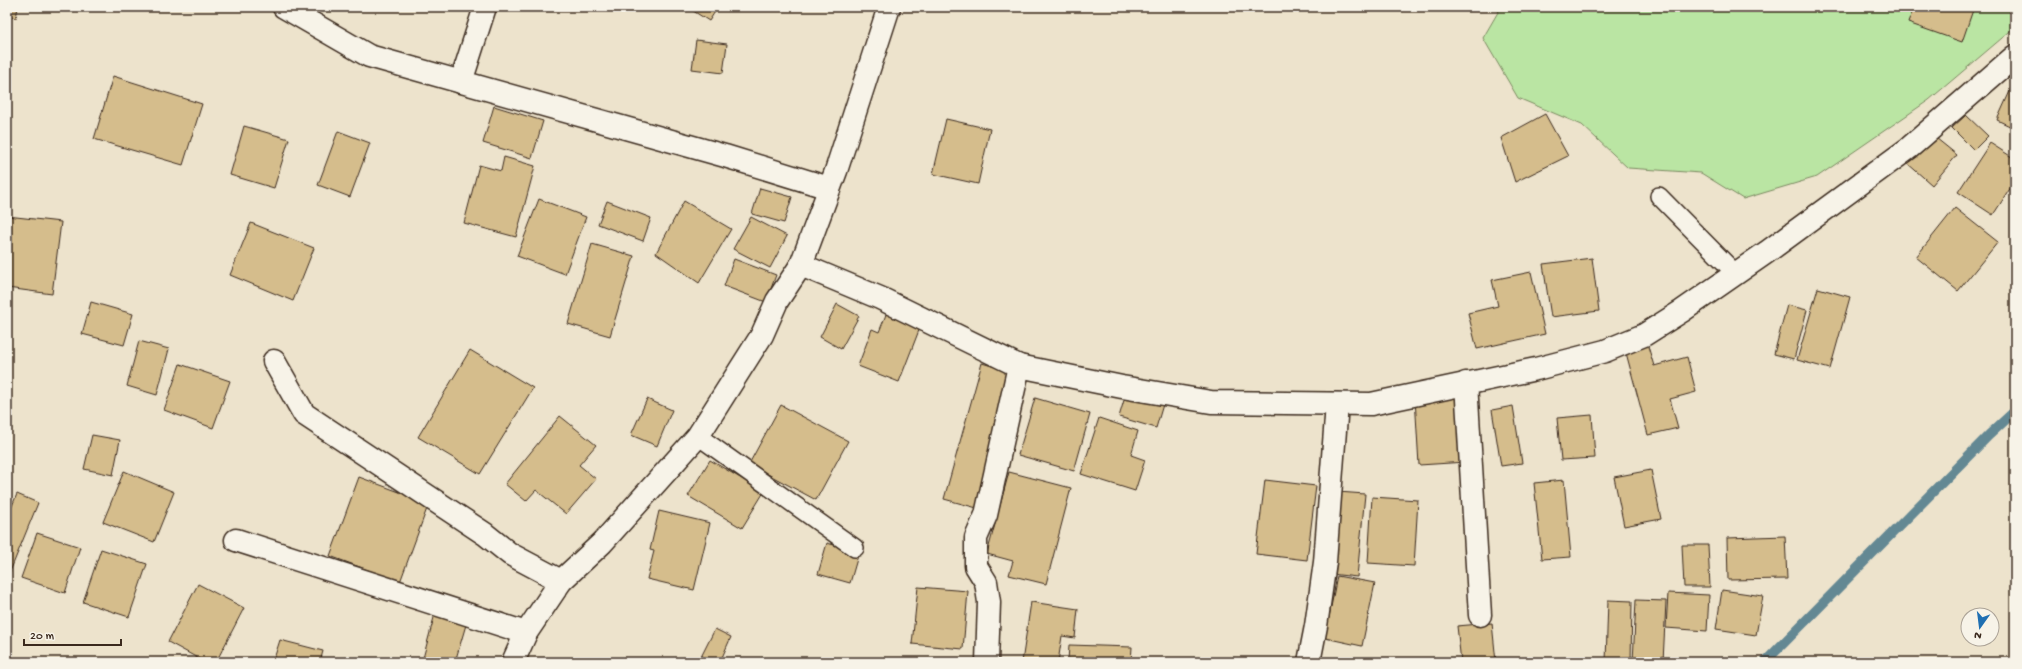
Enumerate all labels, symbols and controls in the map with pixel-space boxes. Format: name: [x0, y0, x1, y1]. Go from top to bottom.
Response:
north arrow: [1960, 607, 2000, 647]
scale bar: [24, 621, 121, 647]
text: N: [1973, 628, 1983, 641]
text: 20 m: [30, 630, 55, 644]

